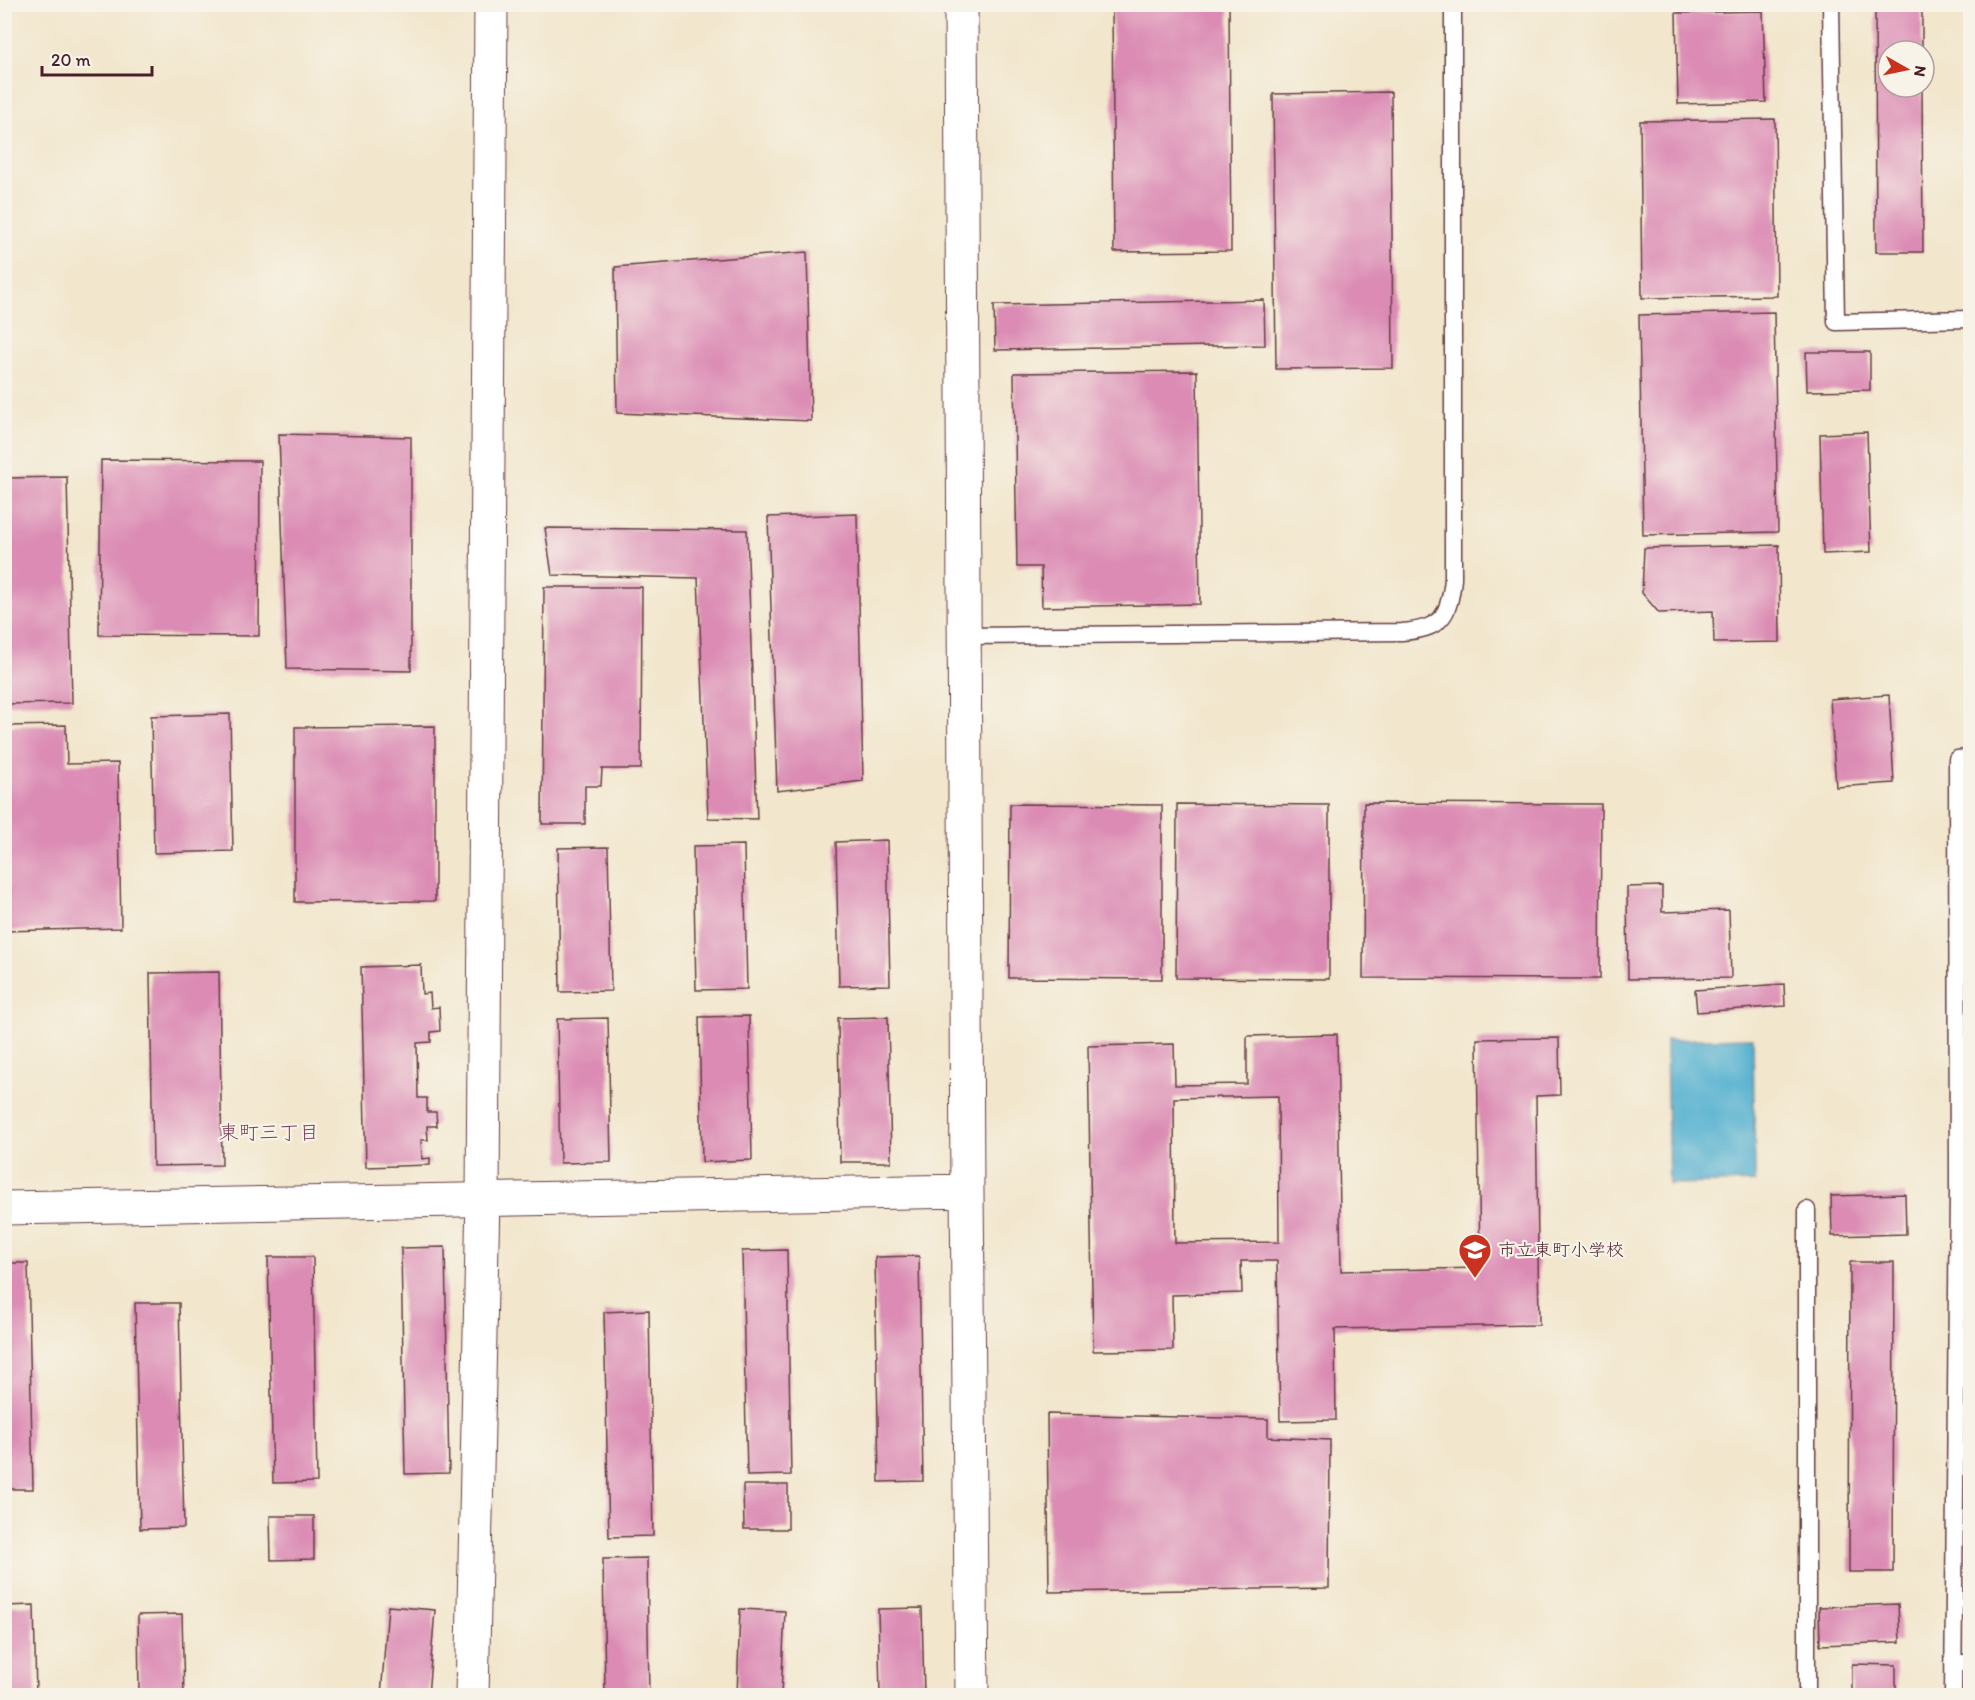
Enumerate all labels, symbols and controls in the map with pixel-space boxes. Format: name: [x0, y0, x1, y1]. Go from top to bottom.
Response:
scale bar: [42, 39, 152, 77]
north arrow: [1876, 39, 1936, 99]
text: 20 m: [51, 49, 91, 71]
text: N: [1910, 64, 1931, 78]
district label: 東町三丁目: [219, 1120, 319, 1144]
school or university icon: 市立東町小学校: [1457, 1232, 1493, 1279]
place label: 市立東町小学校: [1498, 1239, 1624, 1261]

